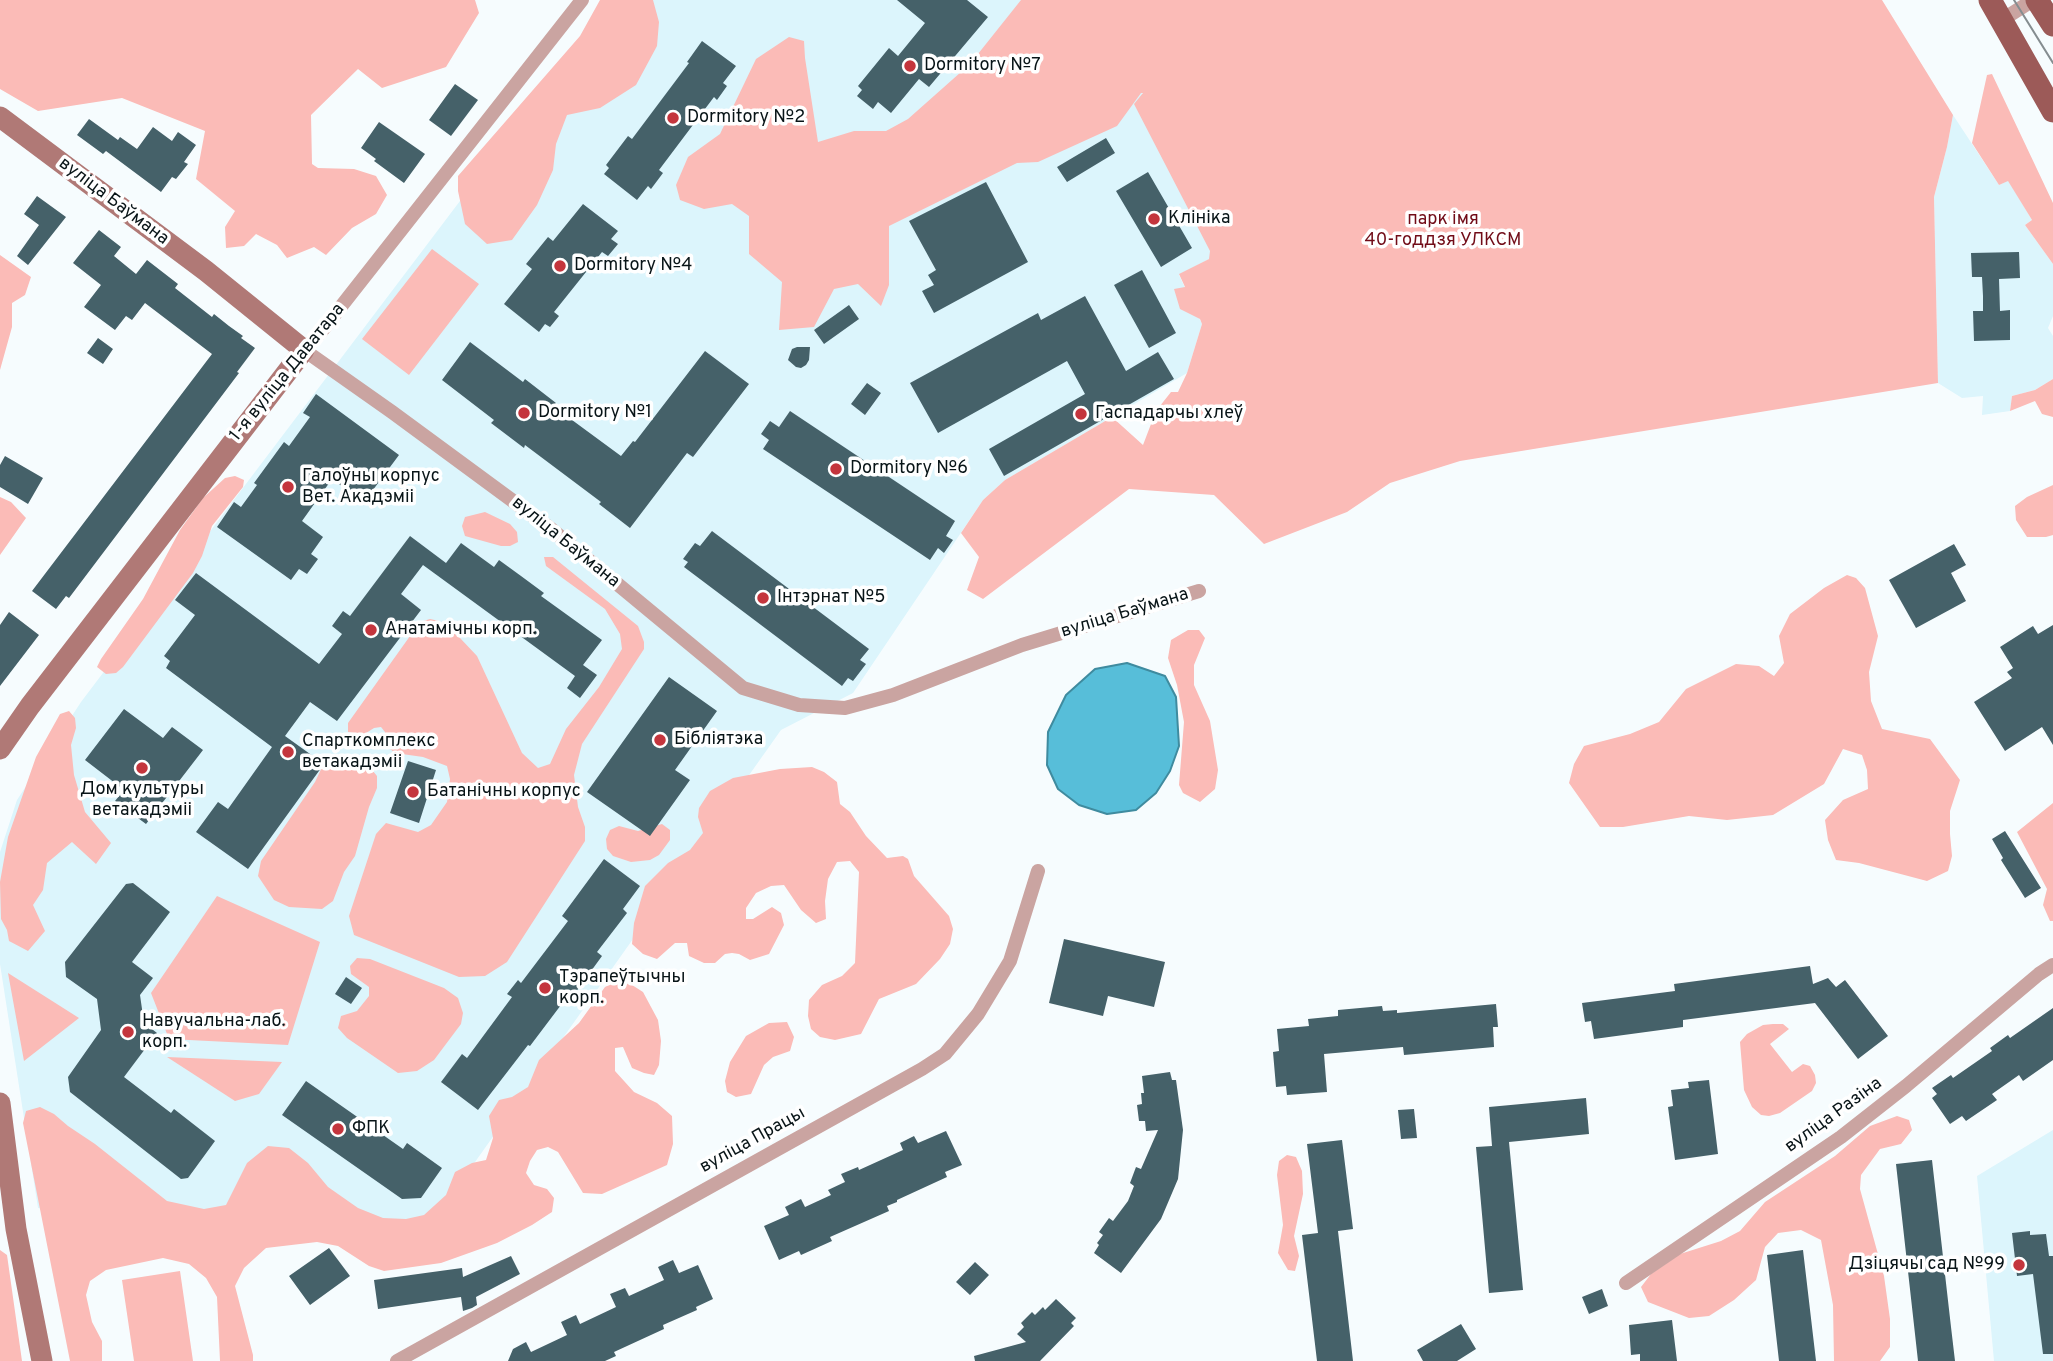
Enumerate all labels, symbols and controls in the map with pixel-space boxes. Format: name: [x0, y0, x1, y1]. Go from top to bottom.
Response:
place label: Dormitory №7: [924, 55, 1041, 77]
marker: Dormitory №7: [902, 58, 918, 74]
place label: Dormitory №2: [687, 107, 805, 129]
marker: Dormitory №2: [665, 110, 681, 126]
street label: вуліца Баўмана: [54, 153, 172, 251]
place label: Клініка: [1168, 208, 1230, 230]
park label: парк імя 40-годдзя УЛКСМ: [1364, 209, 1522, 252]
marker: Клініка: [1146, 211, 1162, 227]
place label: Dormitory №4: [574, 255, 692, 277]
marker: Dormitory №4: [552, 258, 568, 274]
street label: 1-я вуліца Даватара: [226, 300, 350, 446]
place label: Dormitory №1: [538, 402, 652, 424]
place label: Гаспадарчы хлеў: [1095, 403, 1243, 425]
marker: Dormitory №1: [516, 405, 532, 421]
marker: Гаспадарчы хлеў: [1073, 406, 1089, 422]
place label: Dormitory №6: [850, 458, 968, 480]
marker: Dormitory №6: [828, 461, 844, 477]
place label: Галоўны корпус Вет. Акадэміі: [302, 466, 440, 508]
marker: Галоўны корпус Вет. Акадэміі: [280, 479, 296, 495]
street label: вуліца Баўмана: [507, 493, 623, 593]
street label: вуліца Баўмана: [1058, 584, 1192, 644]
place label: Інтэрнат №5: [777, 587, 885, 609]
marker: Інтэрнат №5: [755, 590, 771, 606]
place label: Анатамічны корп.: [385, 619, 537, 641]
marker: Анатамічны корп.: [363, 622, 379, 638]
place label: Бібліятэка: [674, 729, 763, 751]
place label: Спарткомплекс ветакадэміі: [302, 731, 435, 774]
marker: Бібліятэка: [652, 732, 668, 748]
marker: Спарткомплекс ветакадэміі: [280, 744, 296, 760]
marker: Дом культуры ветакадэміі: [134, 760, 150, 776]
place label: Дом культуры ветакадэміі: [80, 779, 204, 822]
place label: Батанічны корпус: [427, 781, 581, 803]
marker: Батанічны корпус: [405, 784, 421, 800]
place label: Тэрапеўтычны корп.: [559, 967, 685, 1010]
marker: Тэрапеўтычны корп.: [537, 980, 553, 996]
place label: Навучальна-лаб. корп.: [142, 1011, 285, 1054]
marker: Навучальна-лаб. корп.: [120, 1024, 136, 1040]
street label: вуліца Разіна: [1781, 1074, 1887, 1158]
street label: вуліца Працы: [696, 1103, 810, 1179]
place label: ФПК: [352, 1118, 390, 1140]
marker: ФПК: [330, 1121, 346, 1137]
place label: Дзіцячы сад №99: [1848, 1254, 2005, 1276]
marker: Дзіцячы сад №99: [2011, 1257, 2027, 1273]

